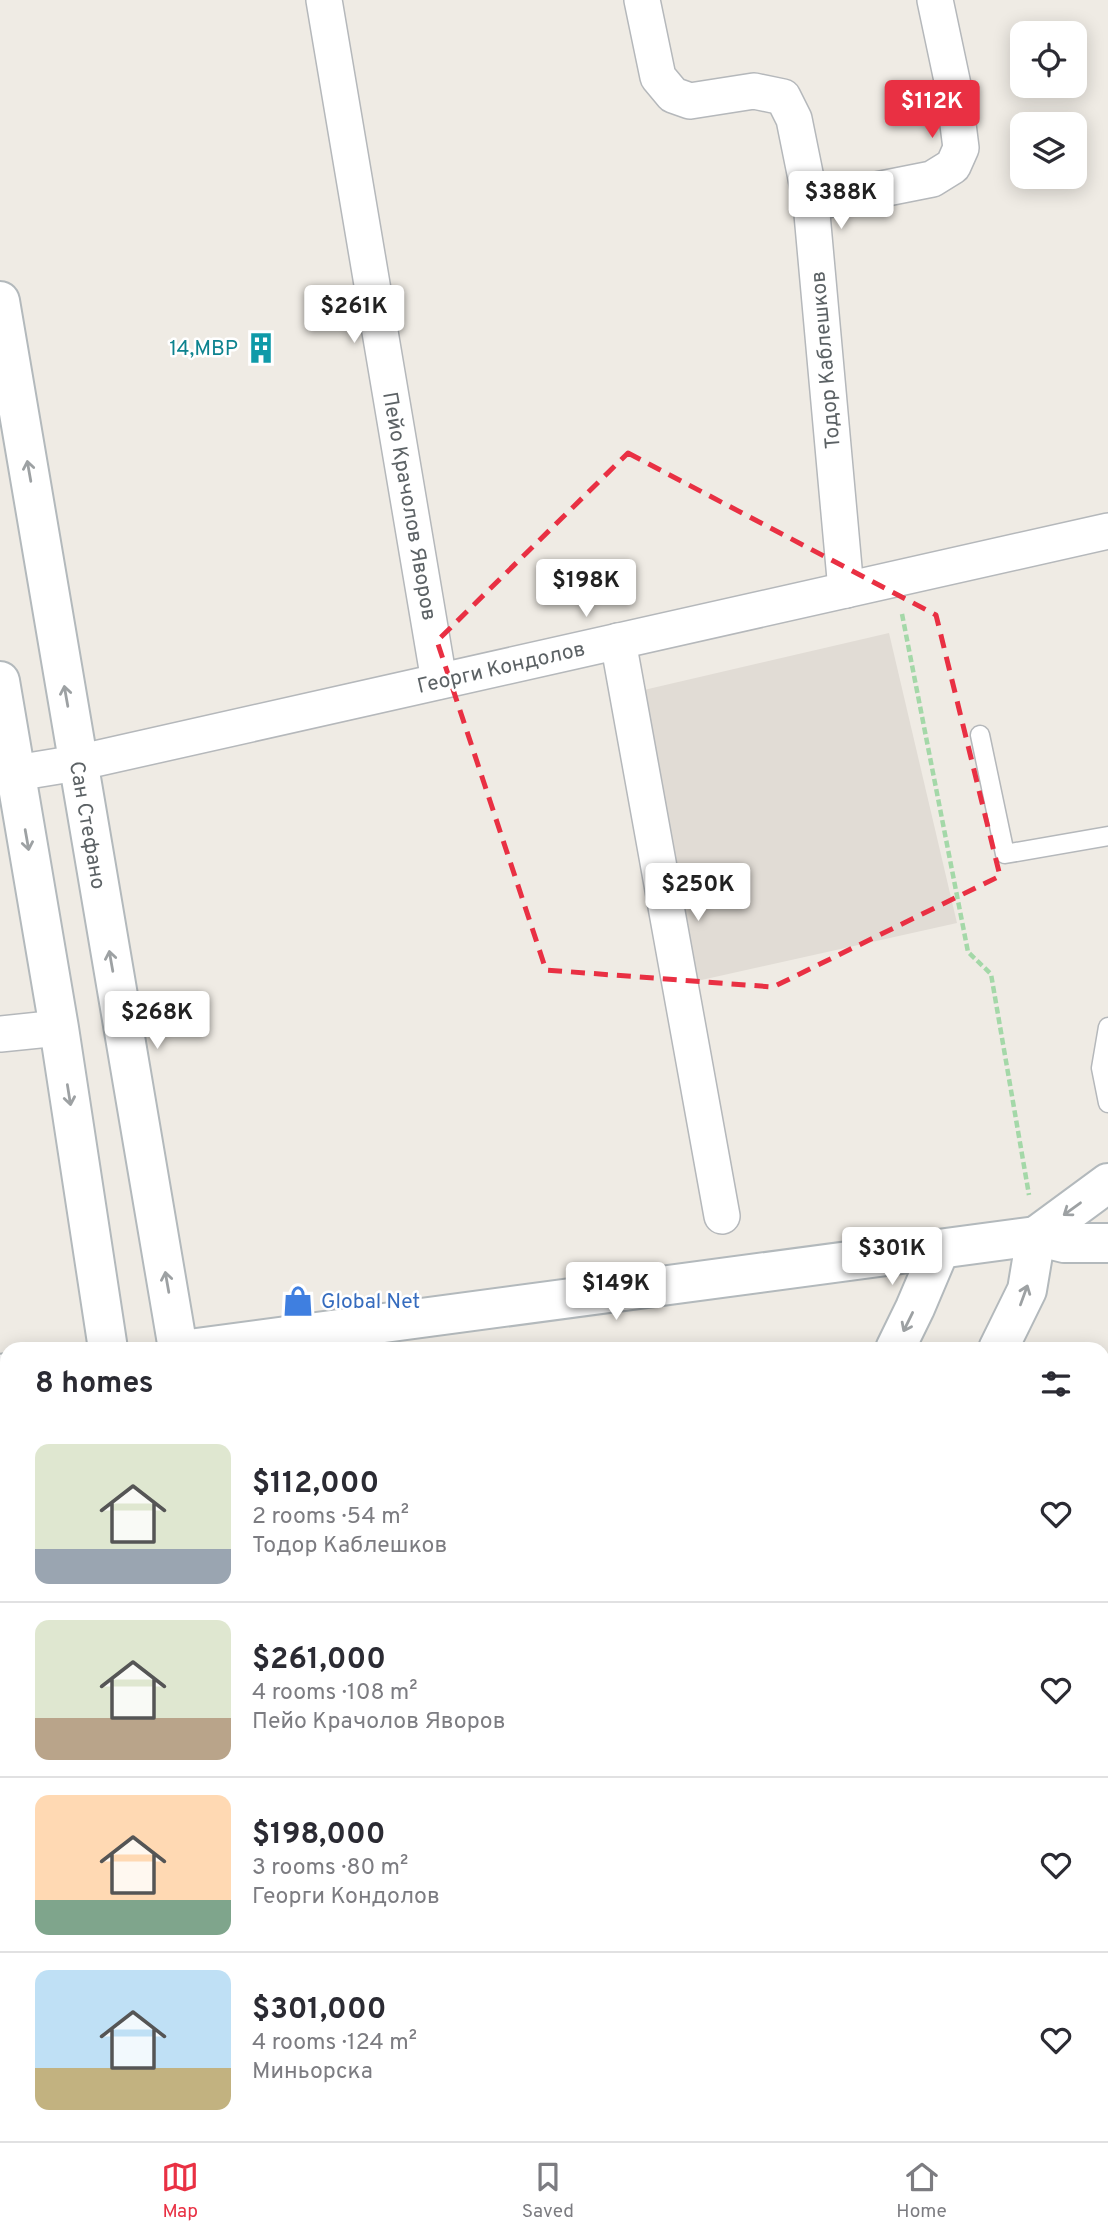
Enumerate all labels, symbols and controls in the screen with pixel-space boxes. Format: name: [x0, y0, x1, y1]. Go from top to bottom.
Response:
map controls: [1010, 21, 1087, 189]
button: locate: [1010, 21, 1087, 98]
pin: $112K: [883, 80, 981, 140]
text: $112K: [901, 88, 963, 117]
button: layers: [1010, 112, 1087, 189]
pin: $388K: [792, 172, 890, 231]
text: $388K: [805, 179, 877, 208]
street label: Тодор Каблешков: [805, 270, 848, 450]
pin: $261K: [305, 286, 403, 345]
text: $261K: [320, 293, 388, 322]
building icon: 14,МВР: [244, 331, 278, 365]
place label: 14,МВР: [169, 336, 238, 363]
street label: Пейо Крачолов Яворов: [375, 390, 442, 623]
one-way arrow: [22, 460, 35, 483]
pin: $198K: [537, 560, 635, 619]
text: $198K: [552, 567, 620, 596]
street label: Георги Кондолов: [415, 636, 588, 701]
one-way arrow: [59, 685, 72, 708]
street label: Сан Стефано: [62, 759, 111, 891]
one-way arrow: [21, 828, 34, 851]
pin: $250K: [649, 864, 747, 923]
text: $250K: [661, 871, 735, 900]
one-way arrow: [104, 950, 118, 973]
pin: $268K: [108, 992, 206, 1051]
text: $268K: [121, 999, 193, 1028]
one-way arrow: [63, 1084, 76, 1106]
one-way arrow: [1063, 1202, 1082, 1217]
pin: $301K: [843, 1228, 941, 1287]
text: $301K: [858, 1235, 926, 1264]
pin: $149K: [567, 1262, 665, 1322]
text: $149K: [582, 1270, 650, 1299]
one-way arrow: [159, 1271, 173, 1294]
shop icon: Global Net: [281, 1284, 315, 1318]
one-way arrow: [1018, 1284, 1031, 1306]
place label: Global Net: [321, 1289, 420, 1316]
one-way arrow: [901, 1311, 915, 1332]
icon: filters: [1037, 1365, 1075, 1403]
text: 8 homes: [35, 1366, 154, 1403]
text: $112,000: [252, 1466, 379, 1503]
icon: home: [91, 1472, 175, 1556]
icon: heart: [1037, 1495, 1075, 1533]
text: 2 rooms · 54 m²: [252, 1503, 409, 1532]
text: Тодор Каблешков: [252, 1532, 447, 1561]
text: $261,000: [252, 1642, 386, 1679]
icon: home: [91, 1648, 175, 1732]
icon: heart: [1037, 1671, 1075, 1709]
text: 4 rooms · 108 m²: [252, 1679, 418, 1708]
text: Пейо Крачолов Яворов: [252, 1708, 506, 1737]
text: $198,000: [252, 1817, 386, 1854]
icon: home: [91, 1823, 175, 1907]
icon: heart: [1037, 1846, 1075, 1884]
text: 3 rooms · 80 m²: [252, 1854, 408, 1883]
text: Георги Кондолов: [252, 1883, 440, 1912]
text: $301,000: [252, 1992, 387, 2029]
icon: home: [91, 1998, 175, 2082]
icon: heart: [1037, 2021, 1075, 2059]
text: 4 rooms · 124 m²: [252, 2029, 417, 2058]
text: Миньорска: [252, 2058, 373, 2087]
tab: Map: [161, 2158, 199, 2224]
tab: Saved: [522, 2158, 574, 2224]
tab: Home: [896, 2158, 947, 2224]

